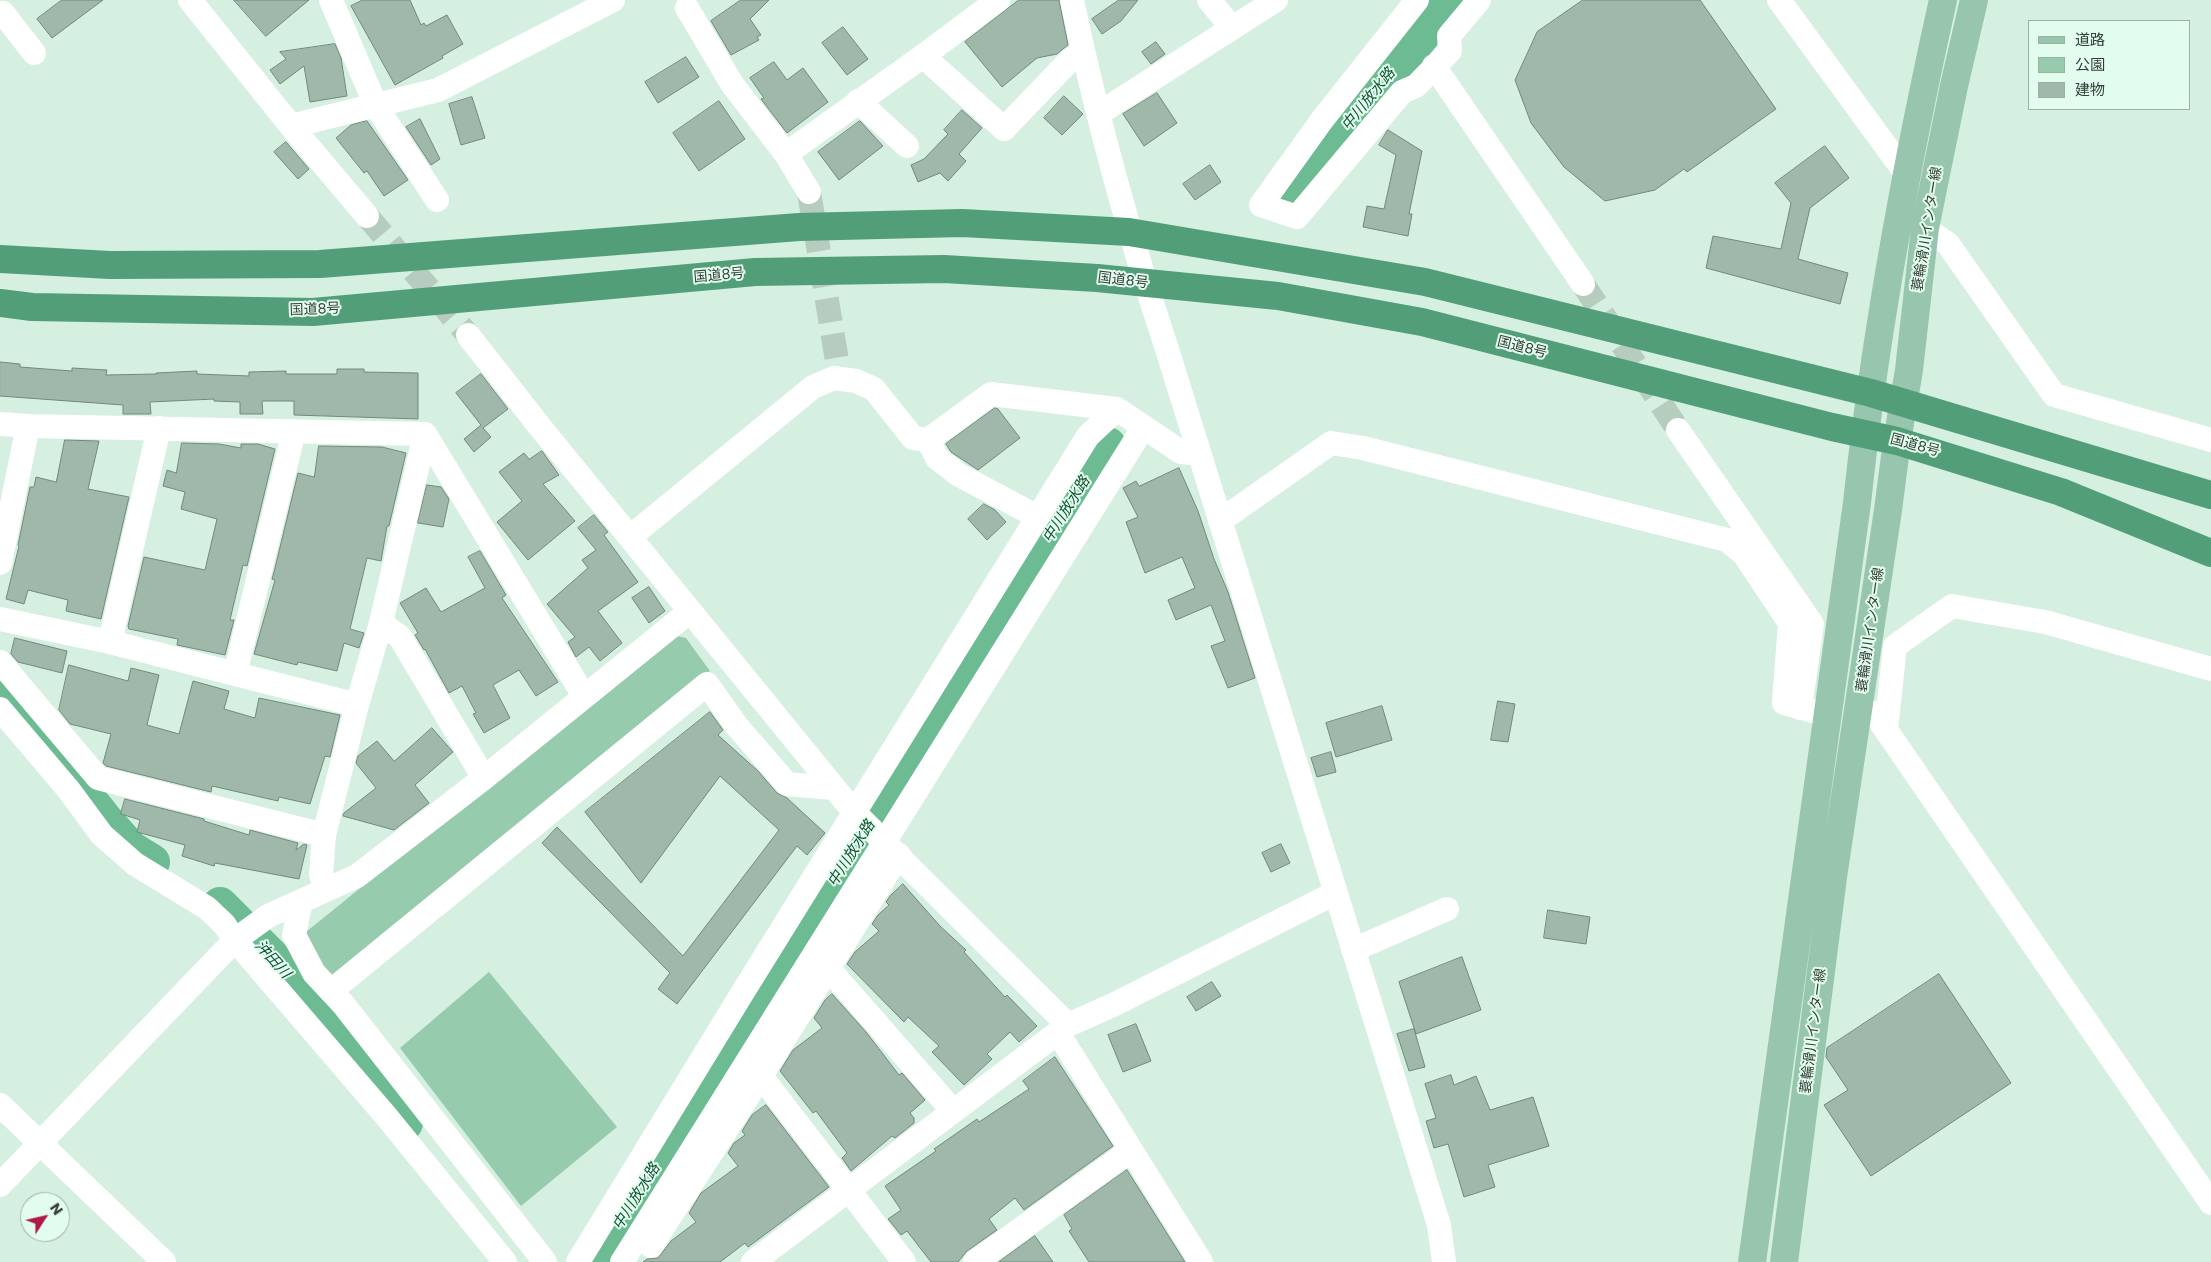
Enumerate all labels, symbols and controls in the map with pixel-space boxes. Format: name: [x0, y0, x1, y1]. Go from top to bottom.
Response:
legend: [2028, 20, 2191, 110]
text: 道路: [2075, 29, 2105, 50]
text: 公園: [2075, 54, 2105, 75]
water label: 中川放水路: [1338, 65, 1400, 135]
text: 建物: [2075, 79, 2105, 100]
street label: 蓑輪滑川インター線: [1910, 165, 1946, 293]
street label: 国道8号: [693, 265, 745, 287]
street label: 国道8号: [1097, 270, 1149, 292]
street label: 国道8号: [289, 301, 341, 319]
street label: 国道8号: [1495, 334, 1549, 362]
street label: 国道8号: [1888, 431, 1942, 461]
water label: 中川放水路: [1039, 473, 1095, 547]
street label: 蓑輪滑川インター線: [1854, 566, 1888, 694]
water label: 中川放水路: [824, 817, 880, 891]
water label: 沖田川: [250, 937, 294, 983]
street label: 蓑輪滑川インター線: [1798, 967, 1830, 1095]
water label: 中川放水路: [609, 1160, 665, 1234]
north arrow: [20, 1192, 70, 1242]
text: N: [45, 1199, 68, 1219]

